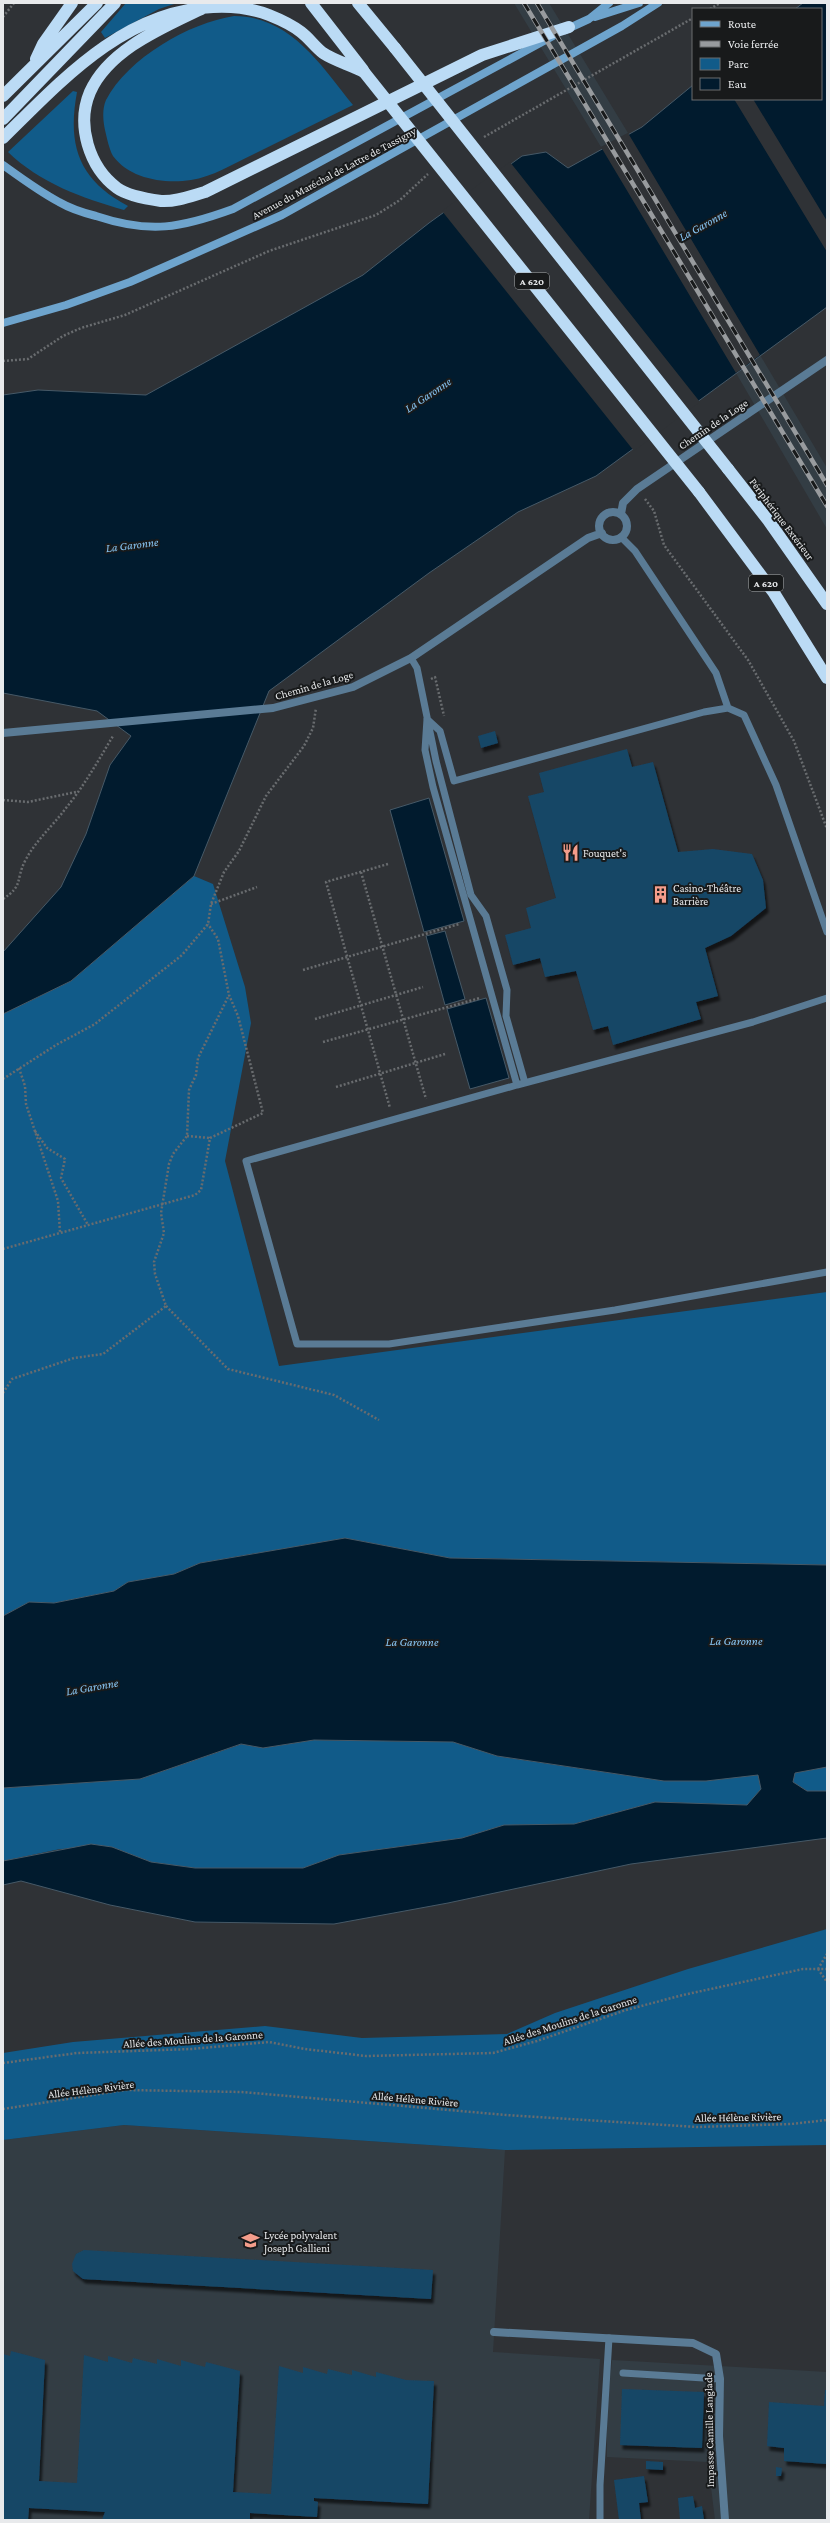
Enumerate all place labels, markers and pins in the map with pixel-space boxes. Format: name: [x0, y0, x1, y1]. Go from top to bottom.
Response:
restaurant icon: Fouquet's: [560, 843, 580, 863]
place label: Fouquet's: [583, 847, 626, 860]
place label: Casino-Théâtre Barrière: [673, 882, 741, 907]
building icon: Casino-Théâtre Barrière: [650, 884, 670, 904]
place label: Lycée polyvalent Joseph Gallieni: [263, 2229, 337, 2255]
school or university icon: Lycée polyvalent Joseph Gallieni: [241, 2231, 261, 2251]

